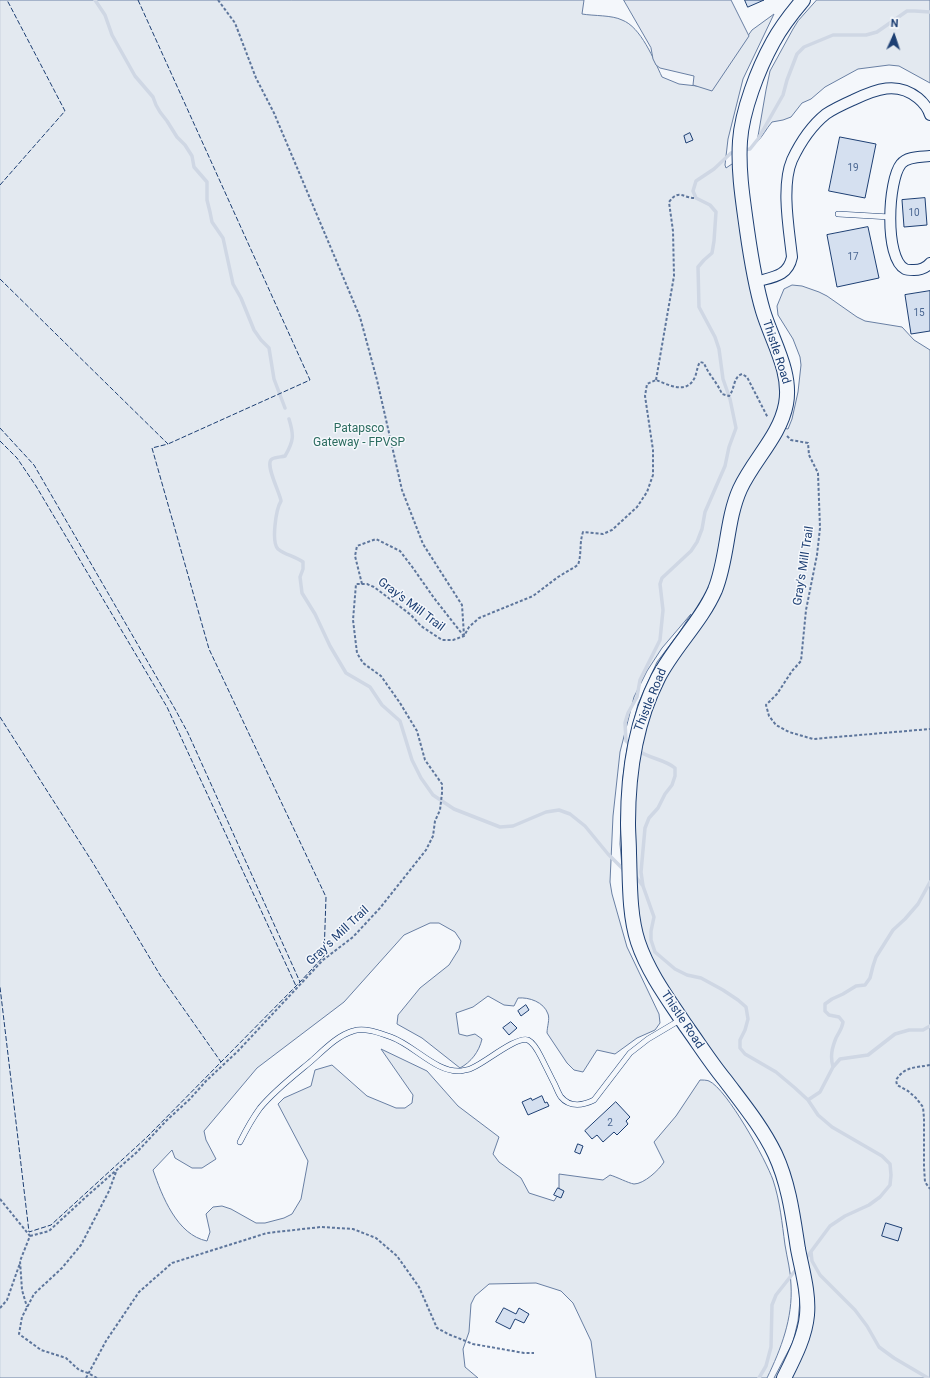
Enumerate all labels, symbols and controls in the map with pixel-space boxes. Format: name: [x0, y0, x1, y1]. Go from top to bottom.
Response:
north arrow: [874, 16, 914, 56]
text: N: [890, 17, 899, 30]
house number: 19: [847, 162, 859, 174]
house number: 10: [908, 207, 920, 219]
house number: 17: [847, 251, 859, 263]
house number: 15: [913, 307, 925, 319]
street label: Thistle Road: [759, 318, 793, 386]
park label: Patapsco Gateway - FPVSP: [313, 422, 405, 450]
street label: Gray's Mill Trail: [791, 525, 817, 607]
street label: Gray's Mill Trail: [375, 575, 447, 635]
street label: Thistle Road: [632, 666, 670, 734]
street label: Gray's Mill Trail: [304, 903, 372, 969]
street label: Thistle Road: [657, 988, 707, 1052]
house number: 2: [607, 1117, 613, 1129]

